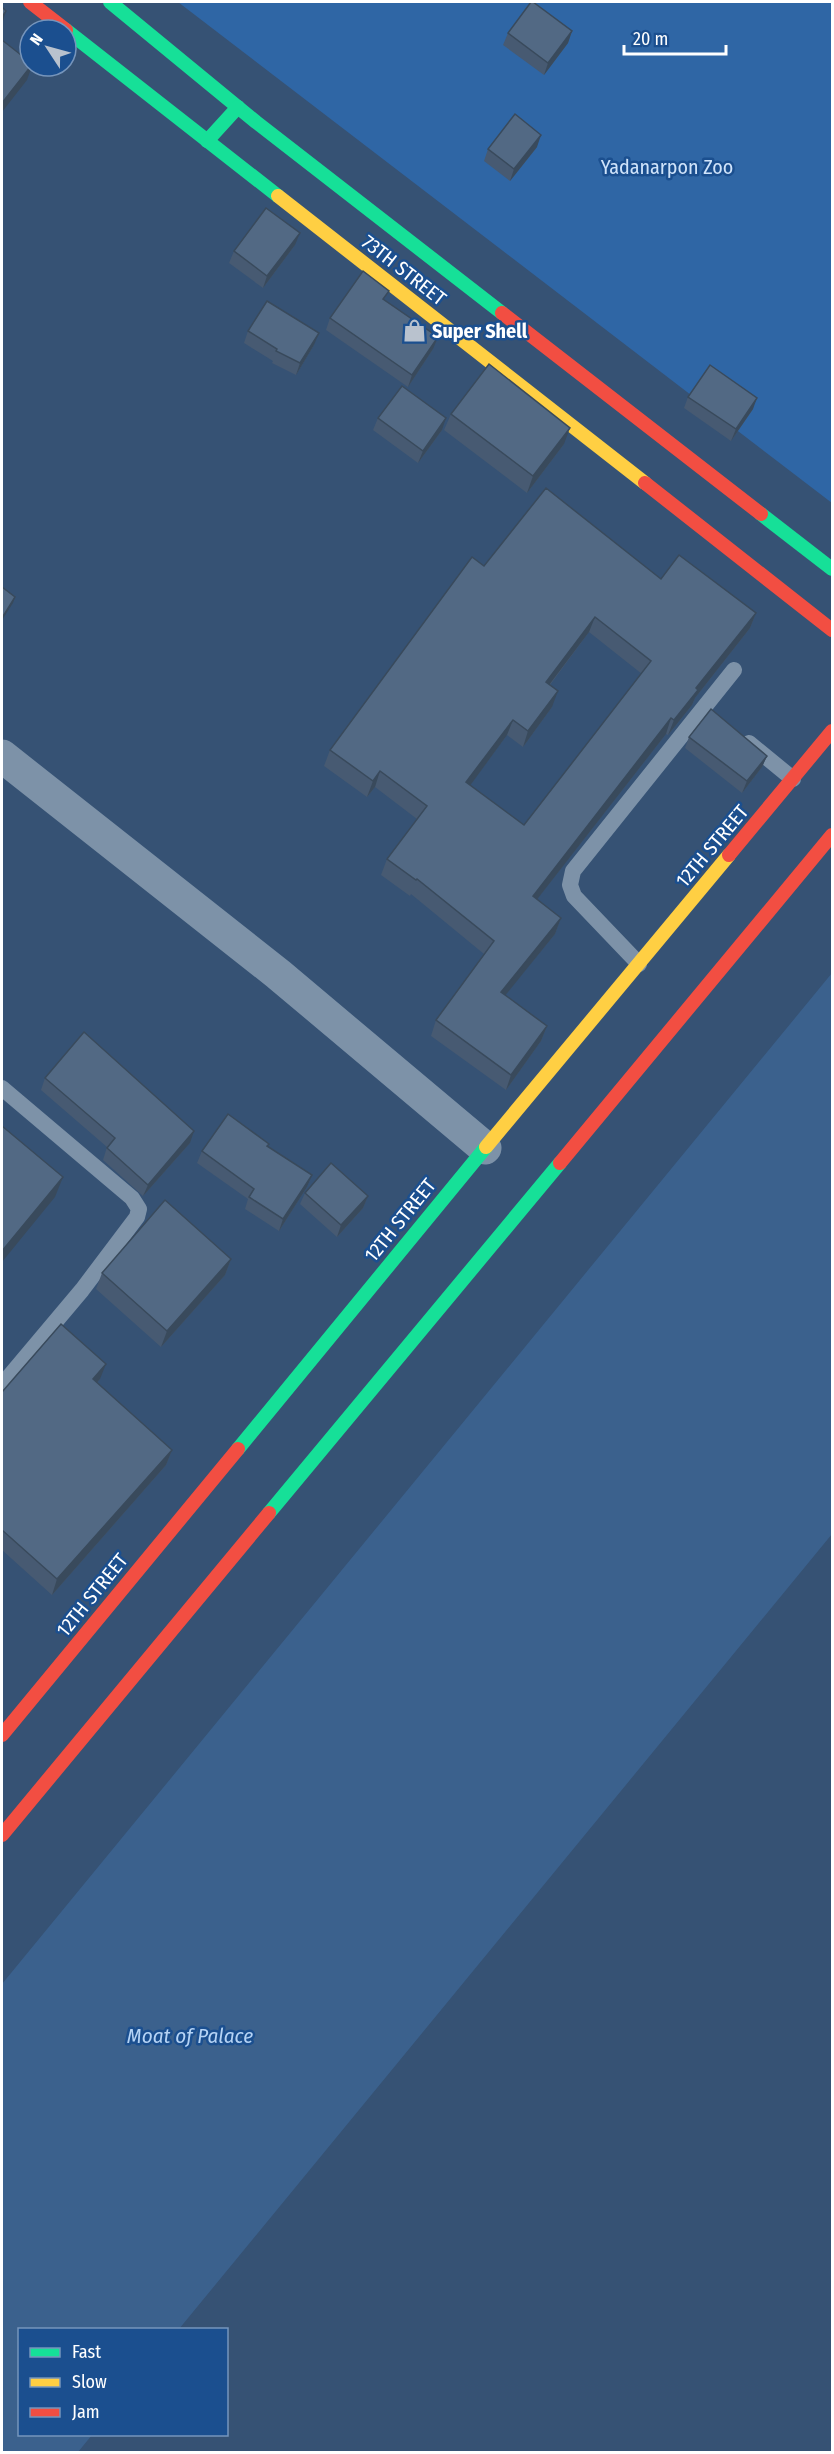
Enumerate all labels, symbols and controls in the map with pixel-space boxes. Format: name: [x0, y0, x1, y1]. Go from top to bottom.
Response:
north arrow: [18, 18, 78, 78]
scale bar: [624, 18, 726, 56]
text: 20 m: [633, 28, 668, 50]
text: N: [26, 30, 47, 49]
park label: Yadanarpon Zoo: [601, 155, 733, 179]
street label: 73TH STREET: [357, 230, 451, 311]
shop icon: Super Shell: [401, 318, 427, 344]
place label: Super Shell: [432, 319, 528, 343]
street label: 12TH STREET: [671, 799, 754, 892]
street label: 12TH STREET: [359, 1173, 441, 1266]
street label: 12TH STREET: [51, 1548, 133, 1641]
water label: Moat of Palace: [127, 2023, 253, 2049]
legend: [18, 2328, 228, 2436]
text: Fast: [72, 2341, 101, 2363]
text: Slow: [72, 2371, 107, 2393]
text: Jam: [72, 2401, 100, 2423]

